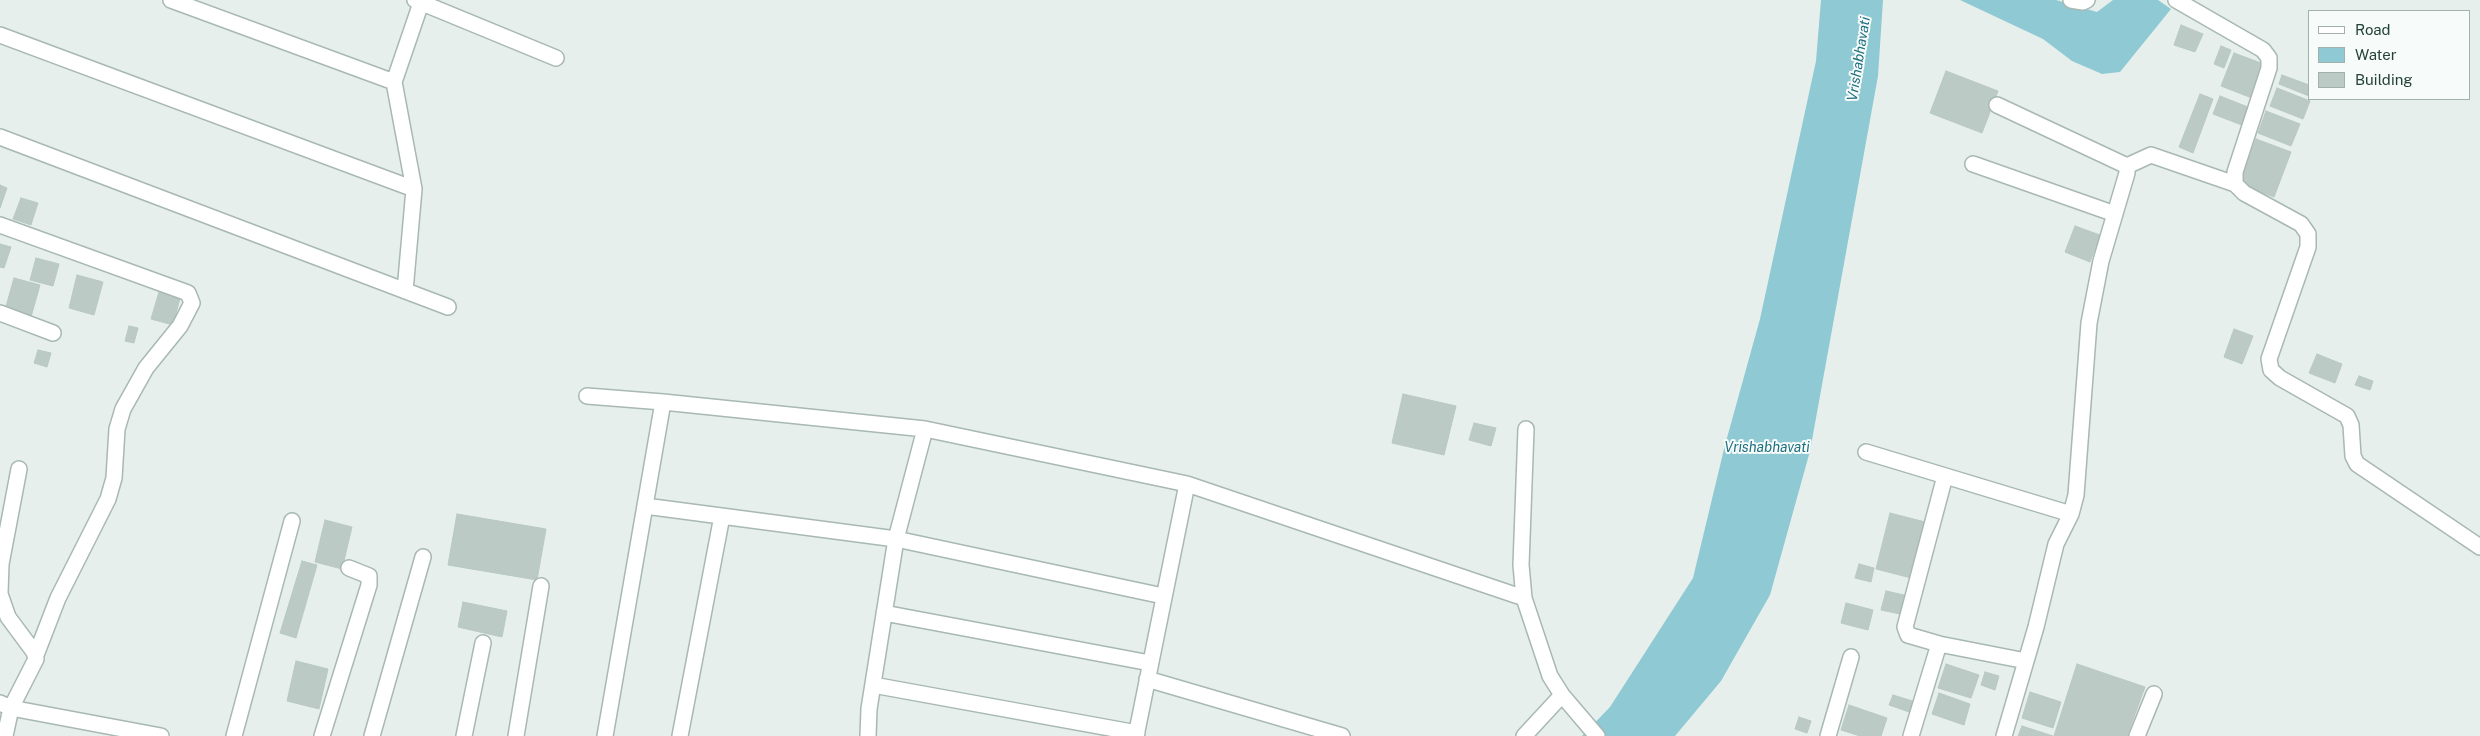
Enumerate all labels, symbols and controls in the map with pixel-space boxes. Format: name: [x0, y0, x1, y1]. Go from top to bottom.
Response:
legend: [2308, 10, 2470, 100]
water label: Vrishabhavati: [1844, 16, 1874, 102]
text: Road: [2355, 21, 2391, 38]
text: Water: [2355, 46, 2397, 63]
text: Building: [2355, 71, 2413, 88]
water label: Vrishabhavati: [1724, 440, 1810, 456]

